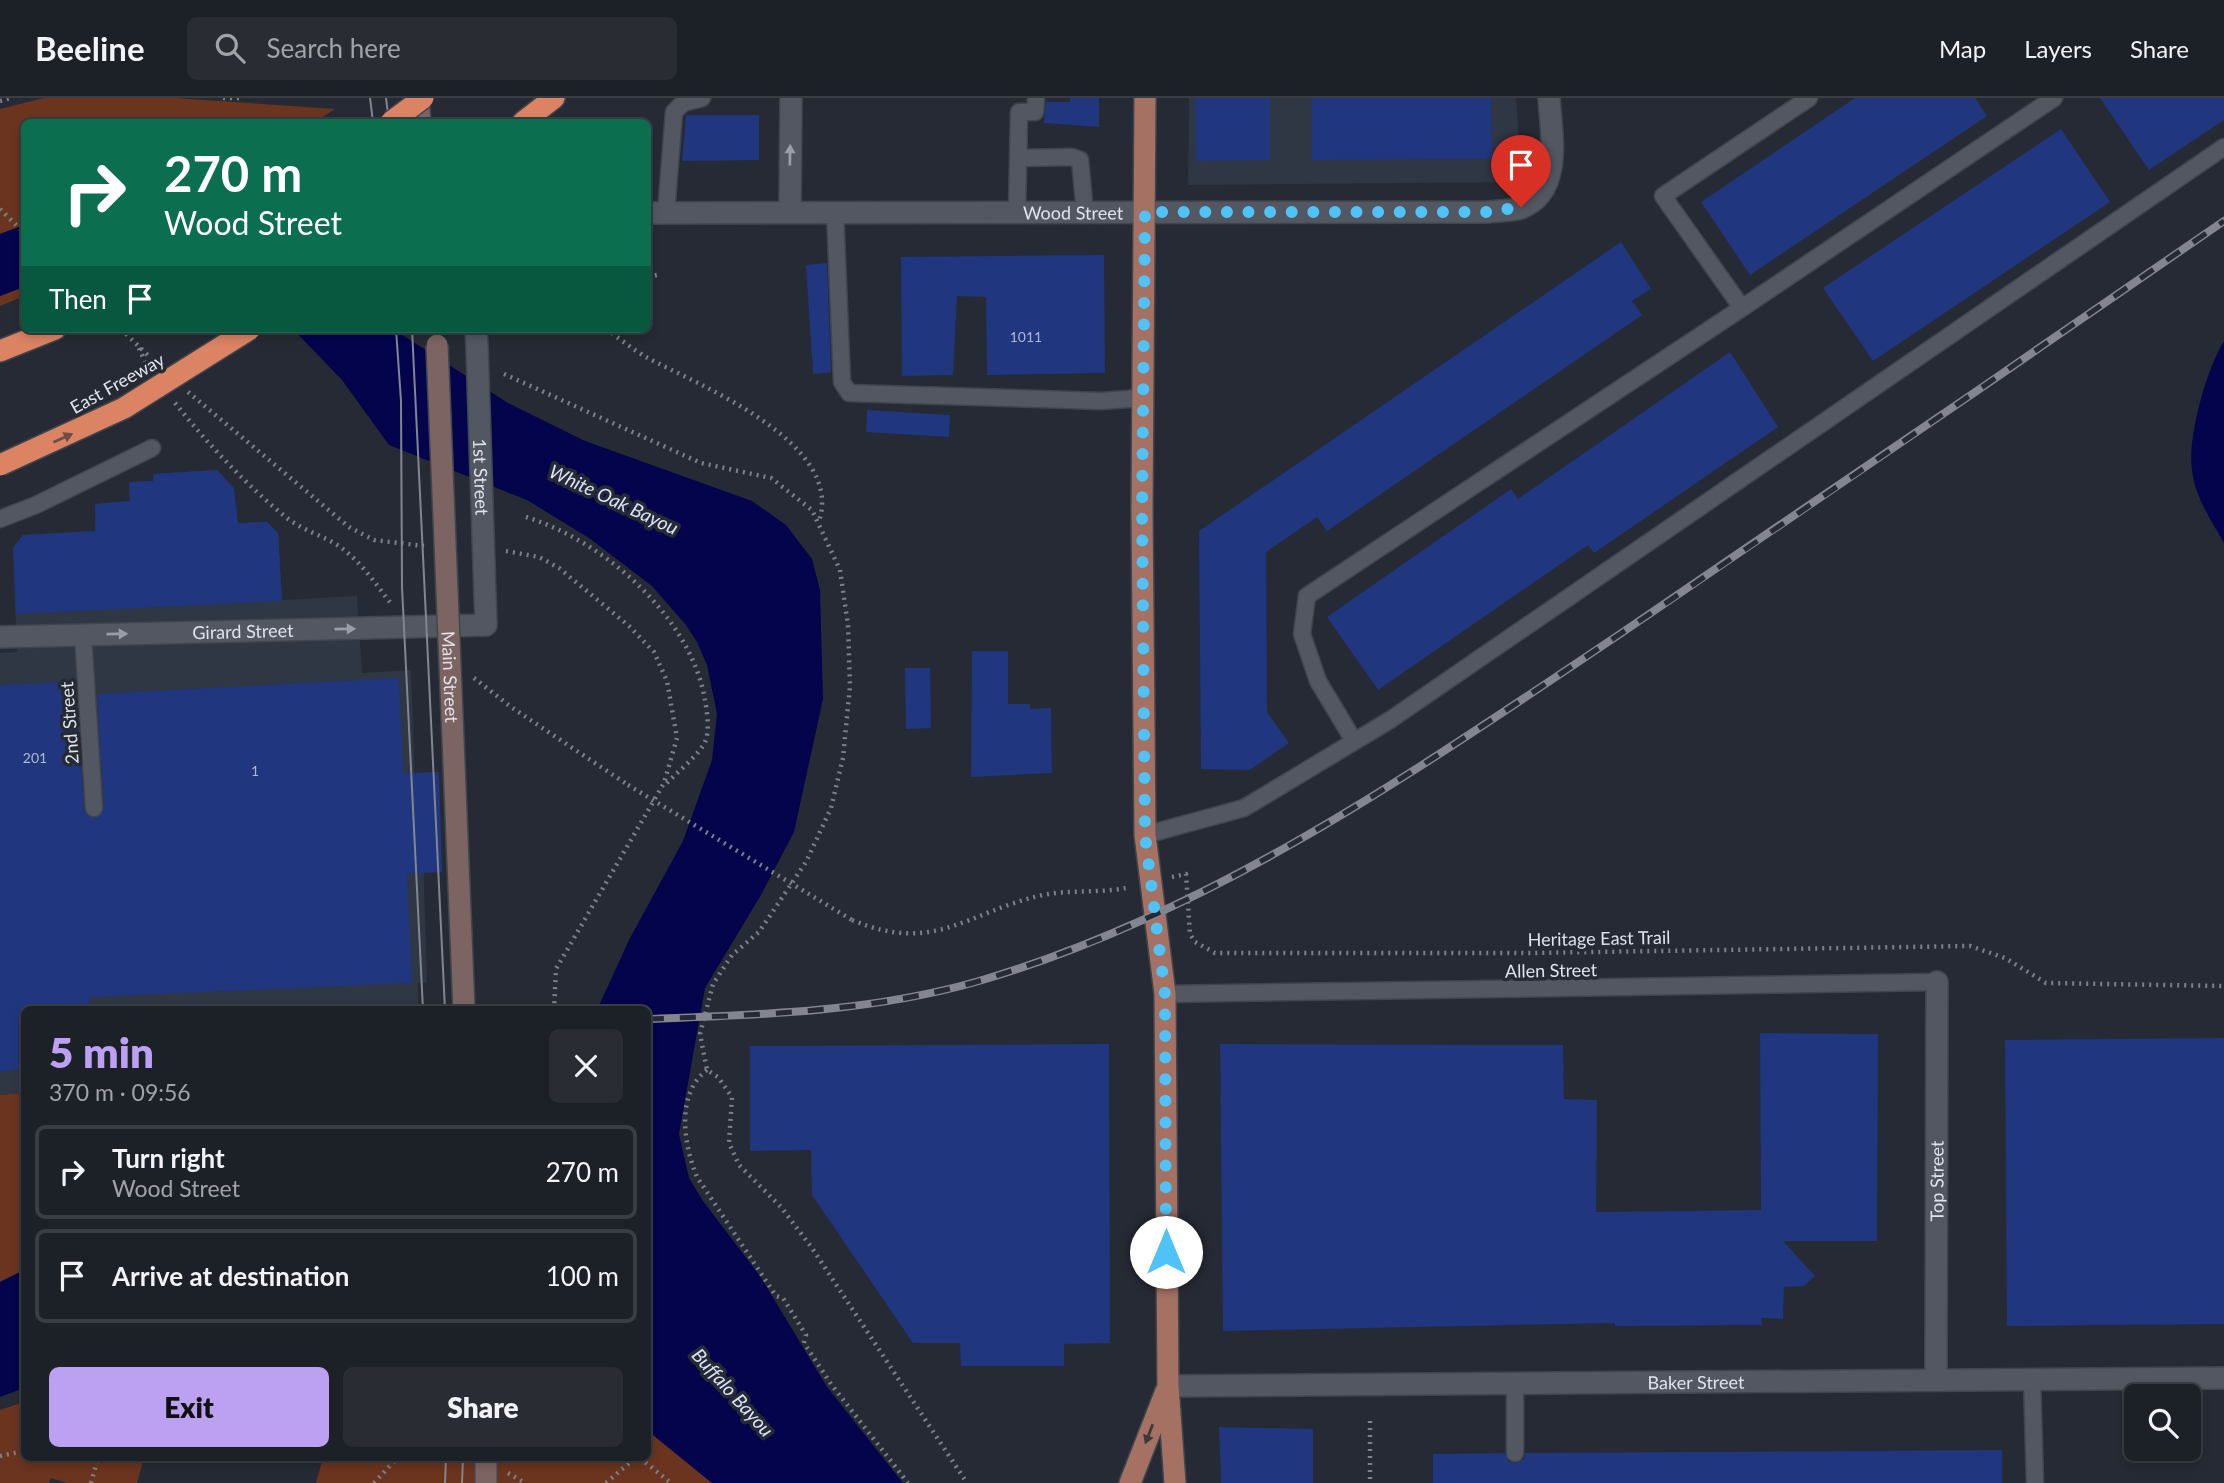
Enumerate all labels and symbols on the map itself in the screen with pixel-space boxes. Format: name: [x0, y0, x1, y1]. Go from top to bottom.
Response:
pin: [1491, 135, 1551, 207]
one-way arrow: [784, 143, 796, 165]
street label: Wood Street: [1023, 201, 1124, 224]
house number: 1011: [1010, 328, 1042, 345]
street label: East Freeway: [66, 348, 169, 418]
one-way arrow: [52, 432, 73, 443]
street label: 1st Street: [469, 438, 493, 516]
water label: White Oak Bayou: [546, 459, 682, 539]
street label: Girard Street: [192, 619, 294, 643]
one-way arrow: [334, 623, 356, 635]
one-way arrow: [106, 629, 128, 640]
street label: Main Street: [438, 630, 463, 724]
street label: 2nd Street: [55, 681, 83, 765]
house number: 201: [23, 749, 47, 766]
house number: 1: [251, 762, 259, 779]
street label: Heritage East Trail: [1527, 926, 1671, 950]
street label: Allen Street: [1505, 958, 1598, 982]
street label: Top Street: [1925, 1140, 1948, 1221]
position arrow: [1129, 1215, 1203, 1289]
water label: Buffalo Bayou: [687, 1343, 779, 1441]
street label: Baker Street: [1647, 1371, 1745, 1393]
one-way arrow: [1143, 1424, 1154, 1445]

